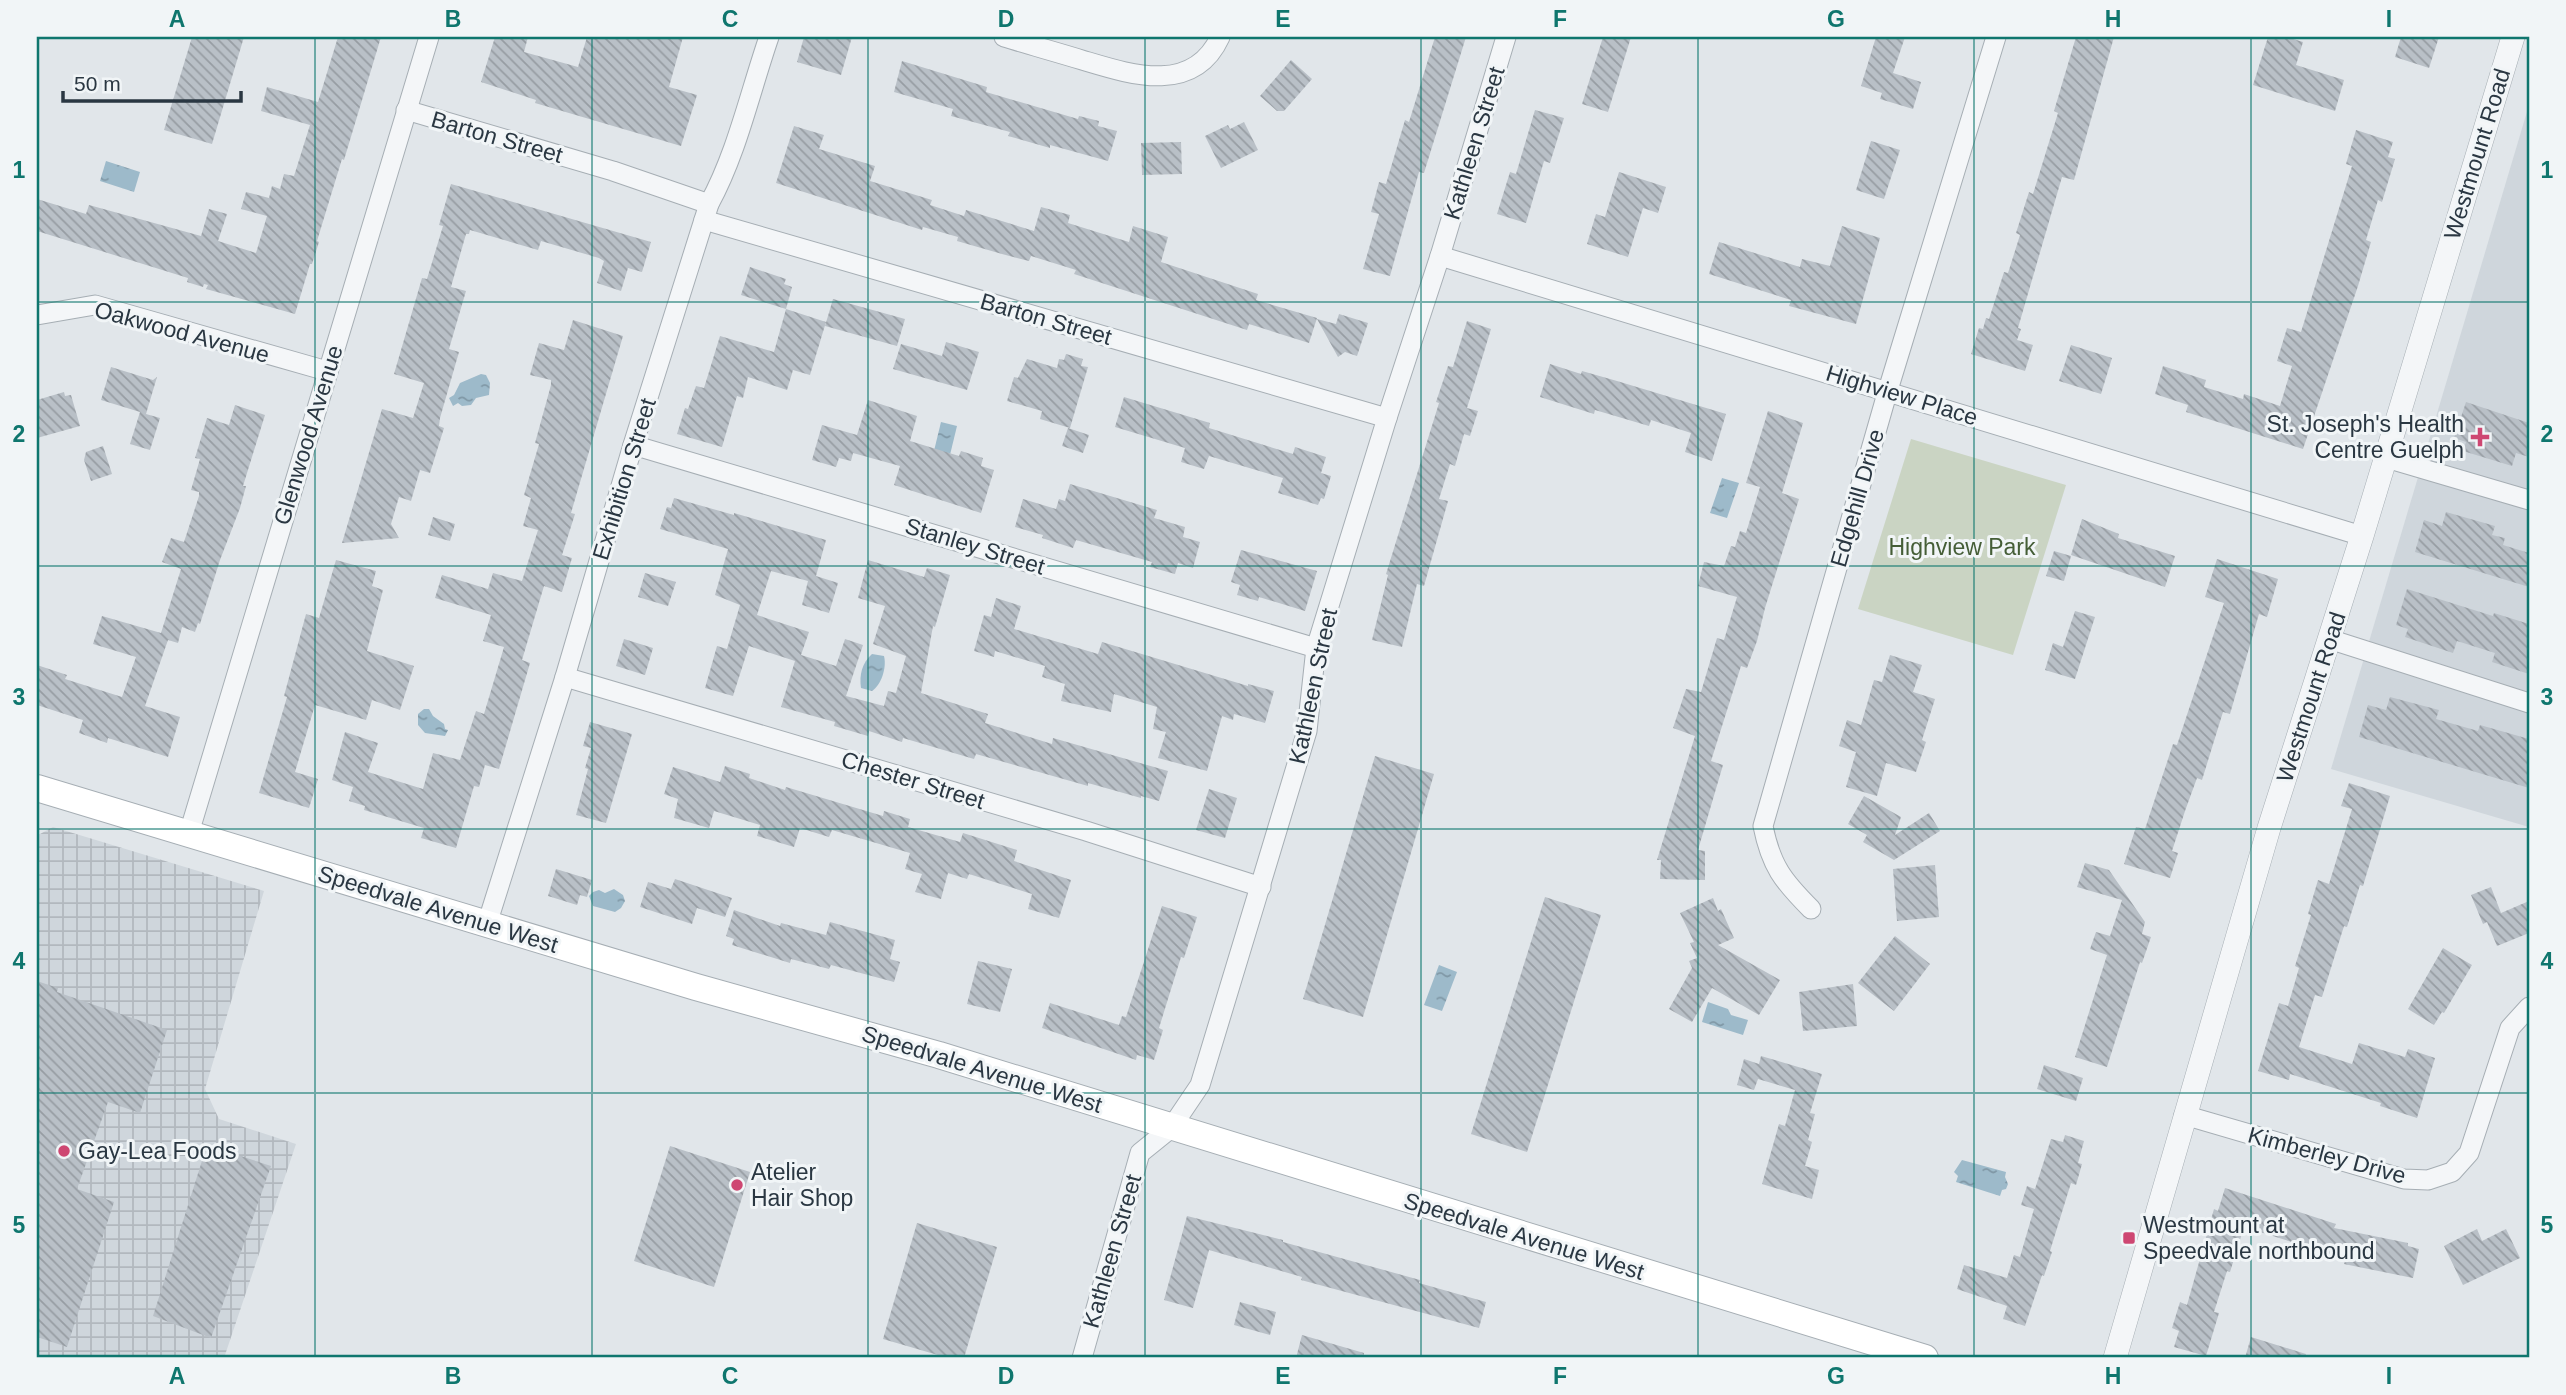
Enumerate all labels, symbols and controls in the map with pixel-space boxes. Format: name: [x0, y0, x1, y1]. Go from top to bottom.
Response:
text: A: [169, 6, 185, 32]
text: B: [445, 6, 461, 32]
text: C: [722, 6, 738, 32]
text: D: [998, 6, 1014, 32]
text: E: [1275, 6, 1291, 32]
text: F: [1553, 6, 1567, 32]
text: G: [1827, 6, 1845, 32]
text: H: [2105, 6, 2121, 32]
text: I: [2386, 6, 2392, 32]
scale bar: [63, 60, 242, 104]
street label: Kathleen Street: [1438, 63, 1510, 223]
street label: Westmount Road: [2439, 65, 2515, 243]
text: 50 m: [74, 72, 121, 95]
street label: Barton Street: [428, 106, 566, 168]
text: 1: [13, 157, 26, 183]
text: 1: [2541, 157, 2554, 183]
street label: Barton Street: [977, 288, 1115, 350]
street label: Oakwood Avenue: [92, 296, 272, 368]
street label: Glenwood Avenue: [268, 342, 348, 528]
street label: Highview Place: [1823, 360, 1981, 430]
street label: Exhibition Street: [587, 395, 661, 563]
place label: St. Joseph's Health Centre Guelph: [2267, 411, 2464, 463]
text: 2: [13, 421, 25, 447]
text: 2: [2541, 421, 2553, 447]
street label: Edgehill Drive: [1825, 426, 1889, 570]
marker: St. Joseph's Health Centre Guelph: [2470, 427, 2490, 447]
street label: Stanley Street: [902, 512, 1048, 580]
park label: Highview Park: [1889, 534, 2036, 560]
street label: Kathleen Street: [1284, 605, 1342, 766]
street label: Westmount Road: [2271, 609, 2351, 785]
text: 3: [13, 684, 25, 710]
text: 3: [2541, 684, 2553, 710]
street label: Chester Street: [838, 746, 988, 814]
street label: Speedvale Avenue West: [315, 860, 562, 958]
text: 4: [13, 948, 26, 974]
text: 4: [2541, 948, 2554, 974]
street label: Speedvale Avenue West: [859, 1020, 1106, 1118]
street label: Kimberley Drive: [2245, 1121, 2409, 1189]
place label: Gay-Lea Foods: [78, 1138, 237, 1164]
marker: Gay-Lea Foods: [56, 1143, 72, 1159]
place label: Atelier Hair Shop: [751, 1159, 853, 1211]
street label: Kathleen Street: [1078, 1171, 1147, 1331]
marker: Atelier Hair Shop: [729, 1177, 745, 1193]
street label: Speedvale Avenue West: [1401, 1187, 1648, 1285]
text: 5: [13, 1212, 26, 1238]
place label: Westmount at Speedvale northbound: [2143, 1212, 2374, 1264]
text: 5: [2541, 1212, 2554, 1238]
marker: Westmount at Speedvale northbound: [2121, 1230, 2137, 1246]
text: A: [169, 1363, 185, 1389]
text: B: [445, 1363, 461, 1389]
text: C: [722, 1363, 738, 1389]
text: D: [998, 1363, 1014, 1389]
text: E: [1275, 1363, 1291, 1389]
text: F: [1553, 1363, 1567, 1389]
text: G: [1827, 1363, 1845, 1389]
text: H: [2105, 1363, 2121, 1389]
text: I: [2386, 1363, 2392, 1389]

